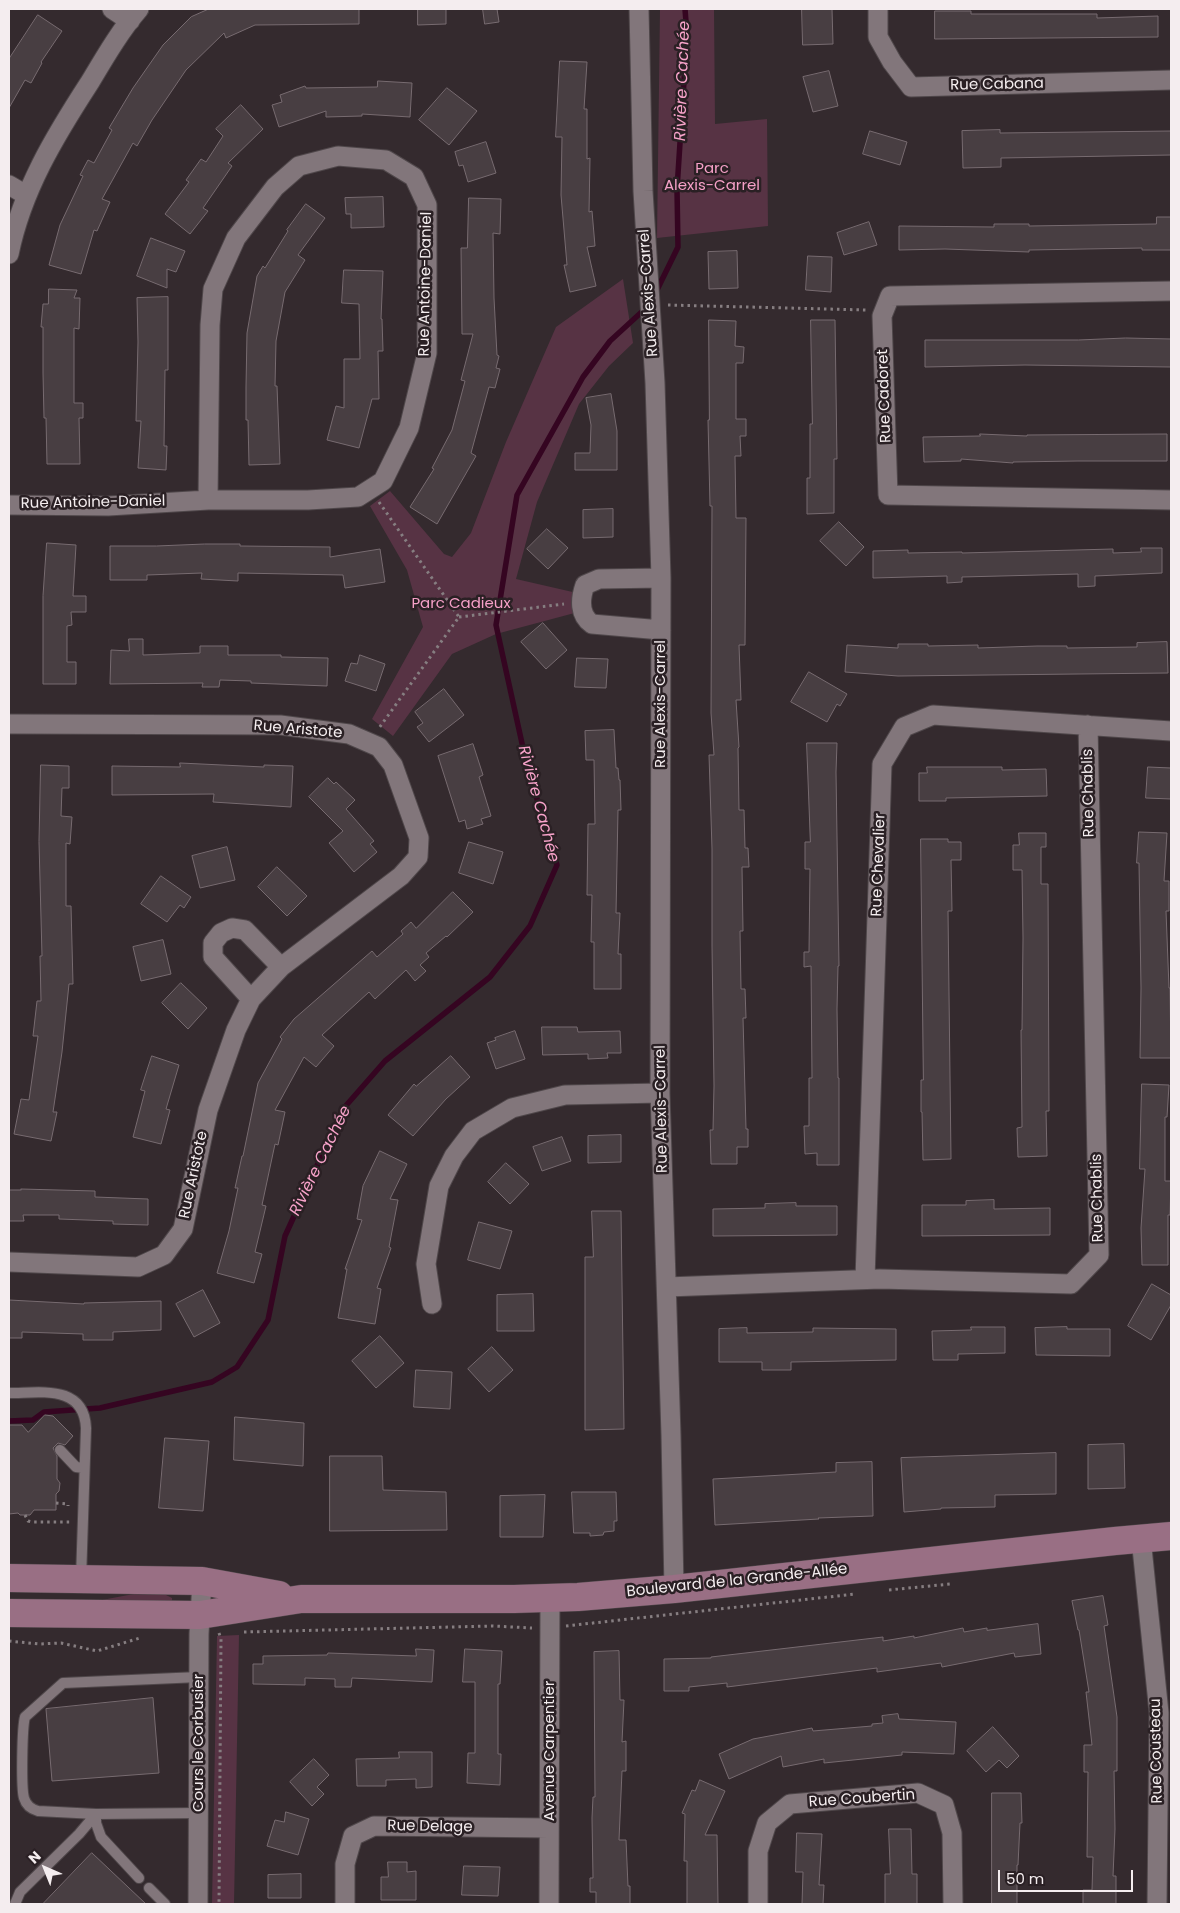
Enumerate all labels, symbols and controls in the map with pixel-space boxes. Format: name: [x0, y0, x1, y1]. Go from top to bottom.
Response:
water label: Rivière Cachée: [671, 21, 695, 141]
street label: Rue Cabana: [950, 75, 1044, 95]
park label: Parc Alexis-Carrel: [664, 160, 760, 195]
street label: Rue Antoine-Daniel: [416, 212, 436, 356]
street label: Rue Alexis-Carrel: [636, 229, 662, 357]
street label: Rue Cadoret: [874, 349, 896, 443]
street label: Rue Antoine-Daniel: [21, 493, 165, 513]
park label: Parc Cadieux: [411, 595, 511, 613]
street label: Rue Alexis-Carrel: [652, 640, 670, 768]
street label: Rue Aristote: [253, 717, 343, 743]
water label: Rivière Cachée: [513, 744, 563, 864]
street label: Rue Chablis: [1079, 749, 1099, 837]
street label: Rue Chevalier: [868, 813, 890, 917]
street label: Rue Alexis-Carrel: [652, 1045, 672, 1173]
water label: Rivière Cachée: [286, 1103, 356, 1219]
street label: Rue Aristote: [176, 1130, 212, 1220]
street label: Rue Chablis: [1088, 1154, 1108, 1242]
street label: Boulevard de la Grande-Allée: [626, 1560, 848, 1602]
street label: Cours le Corbusier: [190, 1674, 208, 1812]
street label: Avenue Carpentier: [541, 1681, 559, 1821]
street label: Rue Cousteau: [1147, 1698, 1167, 1804]
street label: Rue Coubertin: [808, 1786, 916, 1812]
street label: Rue Delage: [387, 1817, 473, 1837]
north arrow: [20, 1843, 70, 1893]
text: N: [24, 1846, 45, 1868]
scale bar: [1000, 1860, 1135, 1892]
text: 50 m: [1006, 1868, 1044, 1889]

